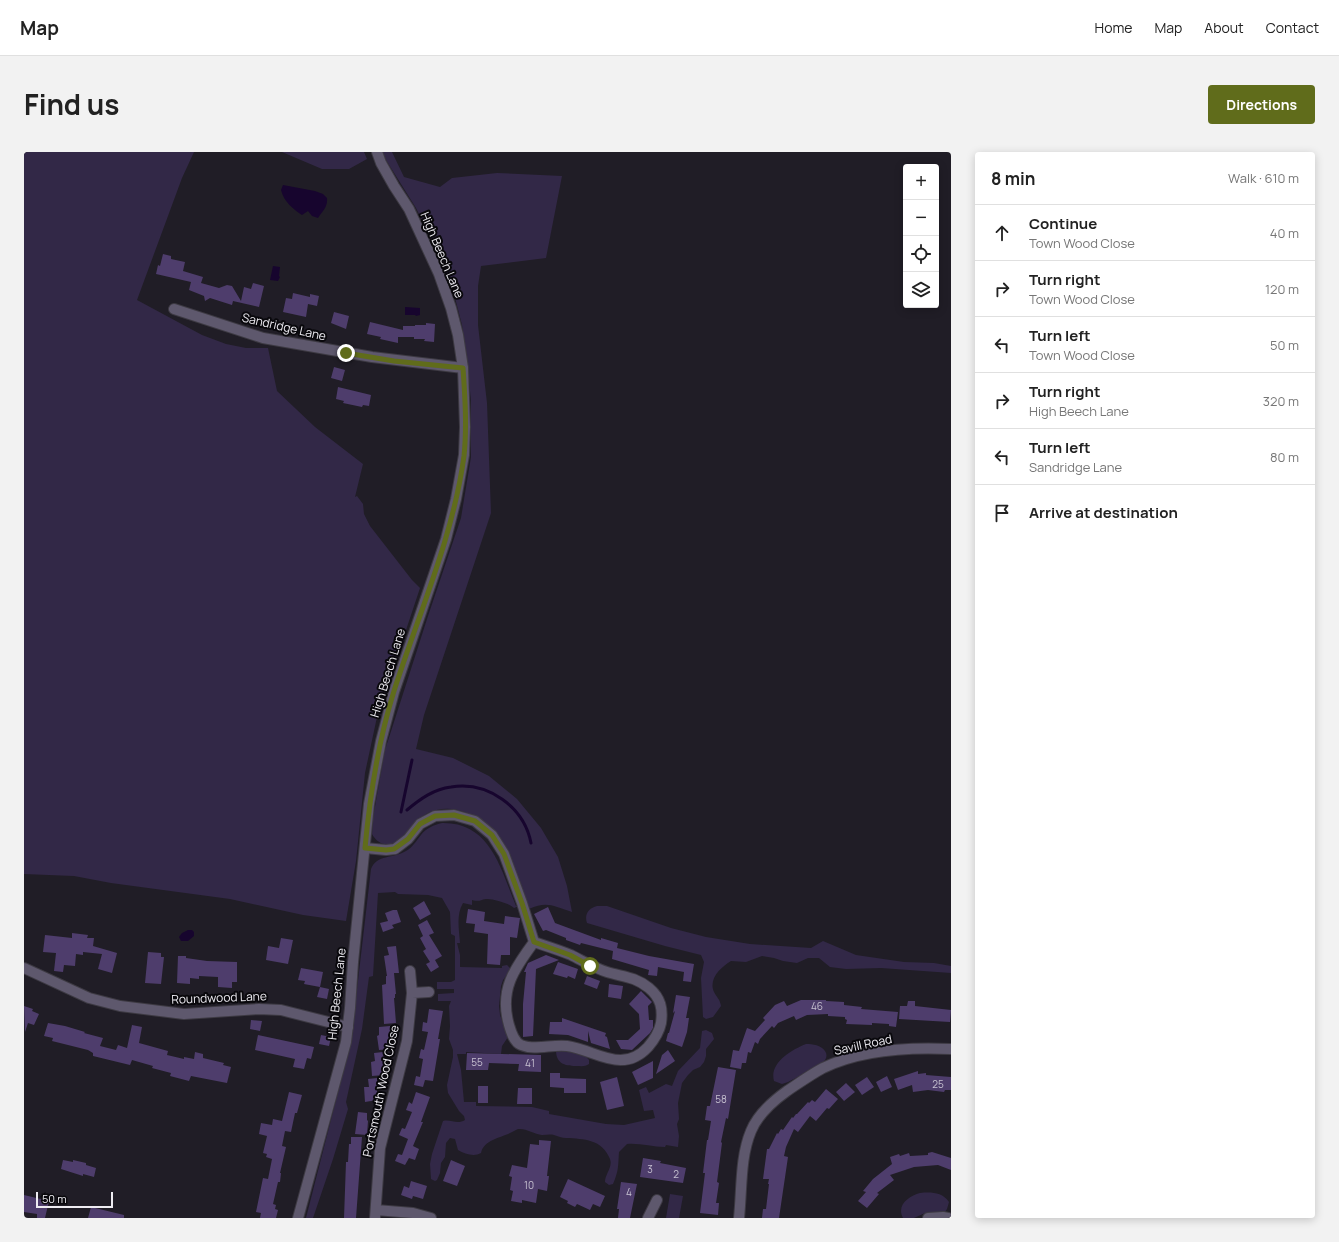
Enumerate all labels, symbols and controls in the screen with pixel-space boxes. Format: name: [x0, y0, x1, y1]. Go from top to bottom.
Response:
text: Map: [20, 15, 59, 41]
text: Home: [1095, 18, 1132, 37]
text: Map: [1154, 18, 1182, 37]
text: About: [1204, 18, 1244, 37]
text: Contact: [1266, 18, 1319, 37]
text: Find us: [24, 85, 119, 123]
button: Directions: [1208, 85, 1315, 124]
map controls: [903, 164, 939, 308]
button: +: [903, 164, 939, 200]
text: 8 min: [991, 167, 1036, 190]
text: Walk · 610 m: [1228, 169, 1299, 187]
button: −: [903, 200, 939, 236]
street label: High Beech Lane: [417, 209, 468, 301]
text: Continue: [1029, 213, 1097, 234]
icon: ahead: [991, 222, 1013, 244]
text: 40 m: [1270, 224, 1299, 242]
text: Town Wood Close: [1029, 234, 1135, 252]
button: locate: [903, 236, 939, 272]
text: Turn right: [1029, 269, 1100, 290]
button: layers: [903, 272, 939, 308]
icon: right: [991, 278, 1013, 300]
text: 120 m: [1265, 280, 1299, 298]
text: Town Wood Close: [1029, 290, 1135, 308]
street label: Sandridge Lane: [240, 309, 328, 344]
text: Turn left: [1029, 325, 1091, 346]
icon: left: [991, 334, 1013, 356]
text: 50 m: [1270, 336, 1299, 354]
route end: [337, 344, 355, 362]
text: Town Wood Close: [1029, 346, 1135, 364]
text: Turn right: [1029, 381, 1100, 402]
icon: right: [991, 390, 1013, 412]
text: 320 m: [1263, 392, 1299, 410]
text: High Beech Lane: [1029, 402, 1129, 420]
text: Turn left: [1029, 437, 1091, 458]
icon: left: [991, 446, 1013, 468]
text: 80 m: [1270, 448, 1299, 466]
text: Sandridge Lane: [1029, 458, 1122, 476]
icon: arrive: [991, 502, 1013, 524]
text: Arrive at destination: [1029, 502, 1178, 523]
street label: High Beech Lane: [366, 626, 409, 719]
street label: High Beech Lane: [323, 947, 350, 1041]
route start: [581, 957, 599, 975]
street label: Roundwood Lane: [171, 987, 267, 1008]
house number: 46: [811, 999, 823, 1013]
street label: Portsmouth Wood Close: [358, 1023, 403, 1158]
street label: Savill Road: [832, 1030, 894, 1059]
house number: 55: [471, 1055, 483, 1069]
house number: 41: [525, 1056, 535, 1070]
house number: 25: [932, 1077, 944, 1091]
house number: 58: [715, 1092, 727, 1106]
house number: 3: [647, 1162, 653, 1176]
house number: 2: [673, 1167, 679, 1181]
house number: 10: [524, 1178, 534, 1192]
house number: 4: [626, 1185, 632, 1199]
scale bar: [36, 1190, 113, 1209]
text: 50 m: [42, 1191, 67, 1206]

